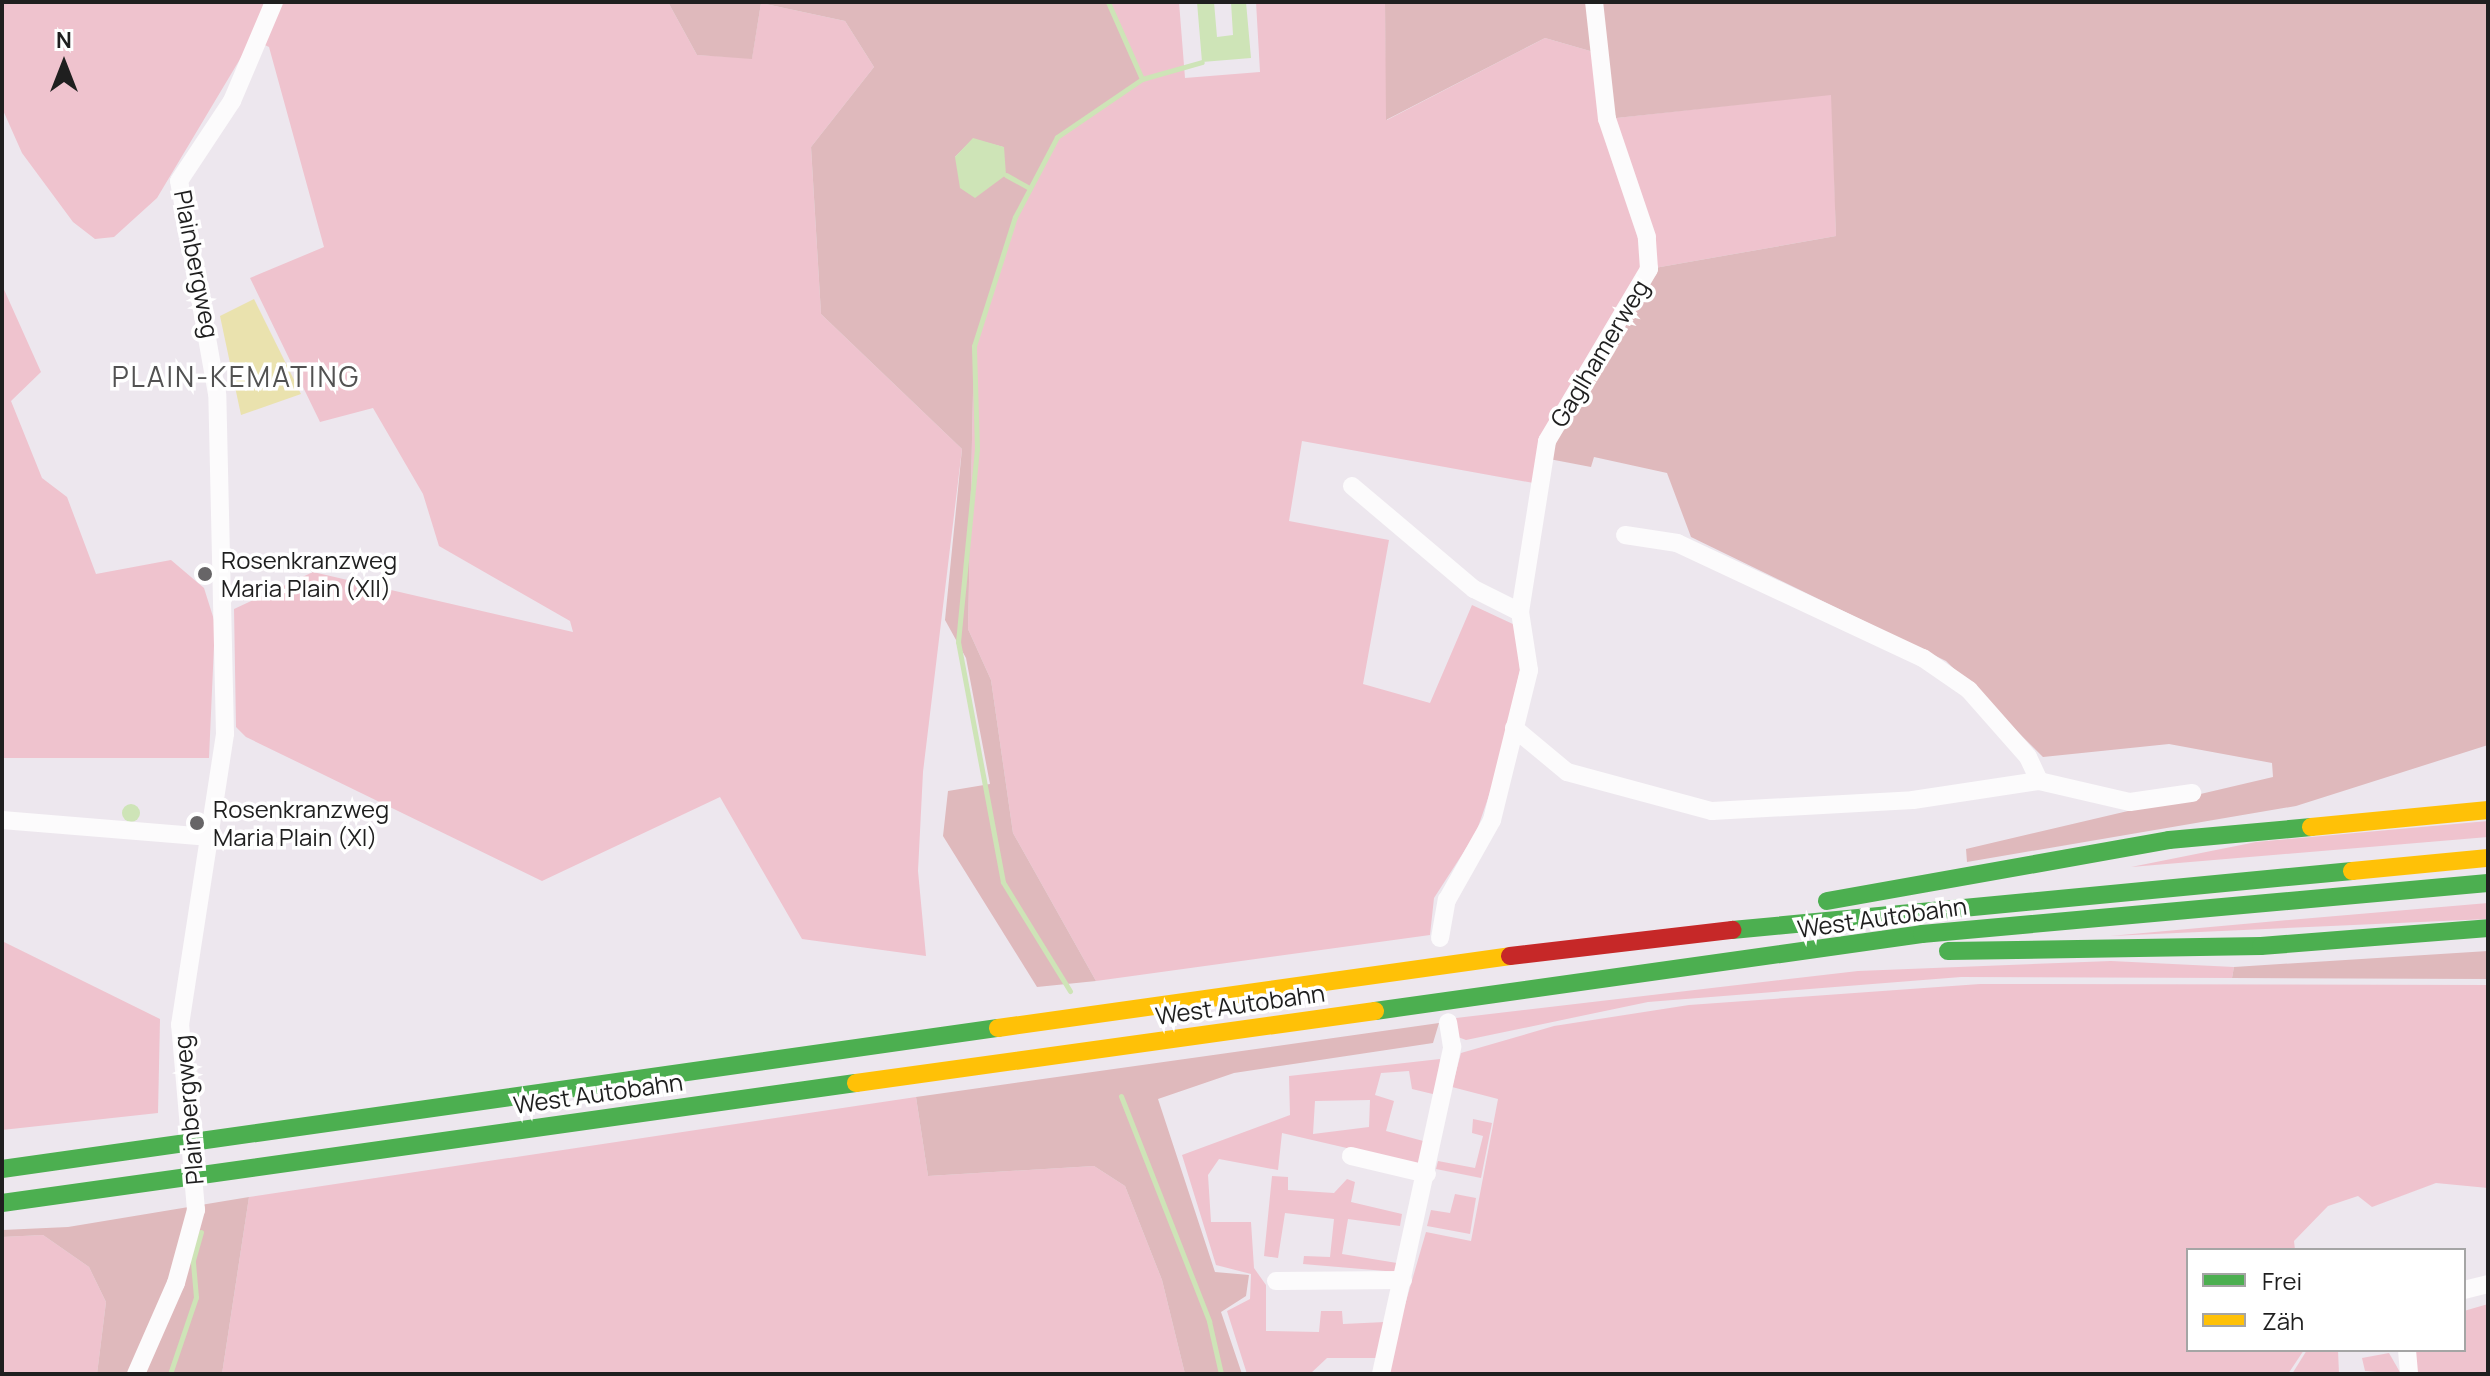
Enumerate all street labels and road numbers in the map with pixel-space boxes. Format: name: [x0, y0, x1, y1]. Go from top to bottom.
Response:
street label: Plainbergweg: [169, 188, 225, 340]
street label: Gaglhamerweg: [1544, 274, 1654, 432]
street label: West Autobahn: [1795, 891, 1969, 943]
street label: West Autobahn: [1153, 978, 1327, 1030]
street label: Plainbergweg: [167, 1034, 209, 1186]
street label: West Autobahn: [511, 1067, 685, 1119]

